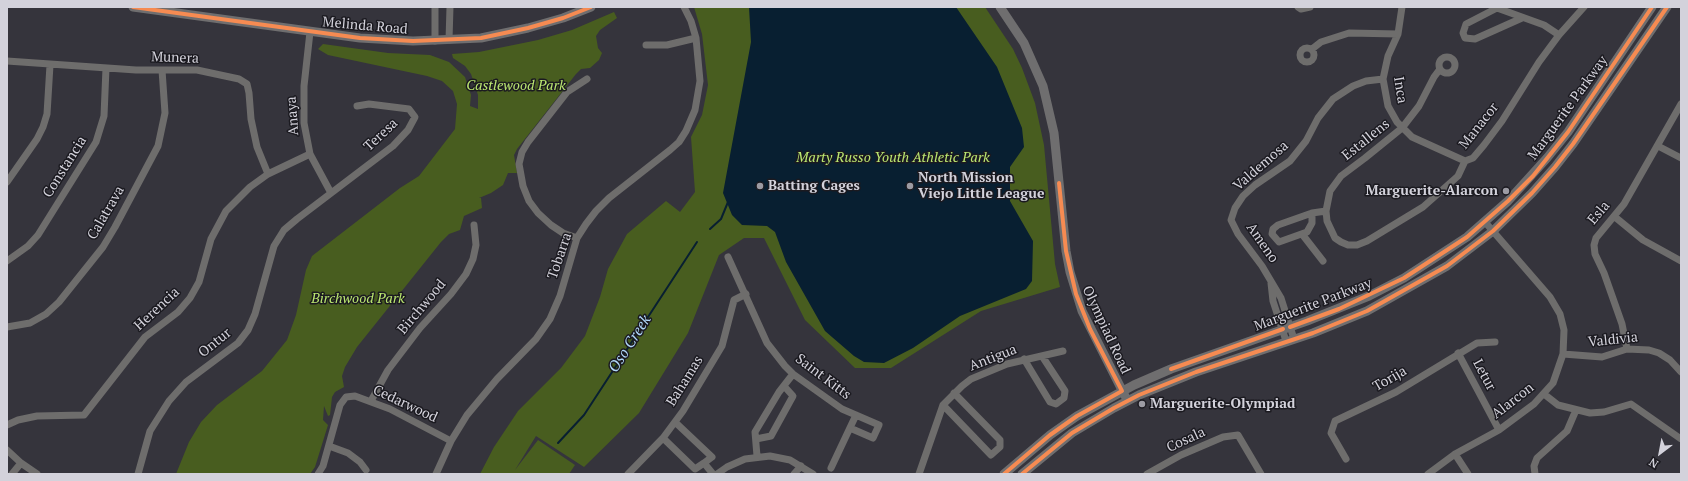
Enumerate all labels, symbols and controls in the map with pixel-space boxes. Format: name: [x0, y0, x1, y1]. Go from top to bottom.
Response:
street label: Melinda Road: [322, 14, 408, 38]
street label: Munera: [151, 49, 199, 67]
street label: Marguerite Parkway: [1525, 53, 1611, 163]
street label: Inca: [1390, 75, 1410, 105]
park label: Castlewood Park: [466, 78, 566, 94]
street label: Anaya: [283, 96, 303, 136]
street label: Manacor: [1456, 100, 1502, 152]
street label: Teresa: [361, 115, 401, 155]
street label: Estallens: [1339, 116, 1393, 164]
street label: Constancia: [40, 133, 90, 201]
street label: Valdemosa: [1230, 138, 1292, 194]
park label: Marty Russo Youth Athletic Park: [796, 150, 990, 166]
place label: North Mission Viejo Little League: [918, 170, 1044, 202]
place label: Batting Cages: [768, 178, 860, 194]
marker: Batting Cages: [755, 181, 765, 191]
marker: North Mission Viejo Little League: [905, 181, 915, 191]
street label: Calatrava: [84, 183, 128, 243]
place label: Marguerite-Alarcon: [1365, 183, 1498, 199]
marker: Marguerite-Alarcon: [1501, 186, 1511, 196]
street label: Esla: [1584, 198, 1614, 228]
street label: Ameno: [1242, 220, 1282, 266]
street label: Tobarra: [544, 231, 576, 281]
street label: Marguerite Parkway: [1252, 275, 1374, 335]
street label: Birchwood: [394, 276, 450, 338]
street label: Olympiad Road: [1078, 283, 1134, 377]
street label: Herencia: [131, 284, 183, 334]
park label: Birchwood Park: [311, 291, 405, 307]
water label: Oso Creek: [605, 312, 655, 376]
street label: Ontur: [195, 325, 235, 361]
street label: Valdivia: [1587, 329, 1639, 351]
street label: Antigua: [967, 341, 1019, 375]
street label: Saint Kitts: [792, 351, 854, 403]
street label: Bahamas: [663, 353, 707, 409]
street label: Letur: [1469, 356, 1499, 394]
street label: Torija: [1370, 363, 1410, 395]
street label: Alarcon: [1489, 379, 1537, 423]
street label: Cedarwood: [370, 382, 440, 426]
place label: Marguerite-Olympiad: [1150, 396, 1295, 412]
marker: Marguerite-Olympiad: [1137, 399, 1147, 409]
street label: Cosala: [1164, 424, 1208, 456]
north arrow: [1640, 433, 1680, 473]
text: N: [1646, 455, 1661, 471]

